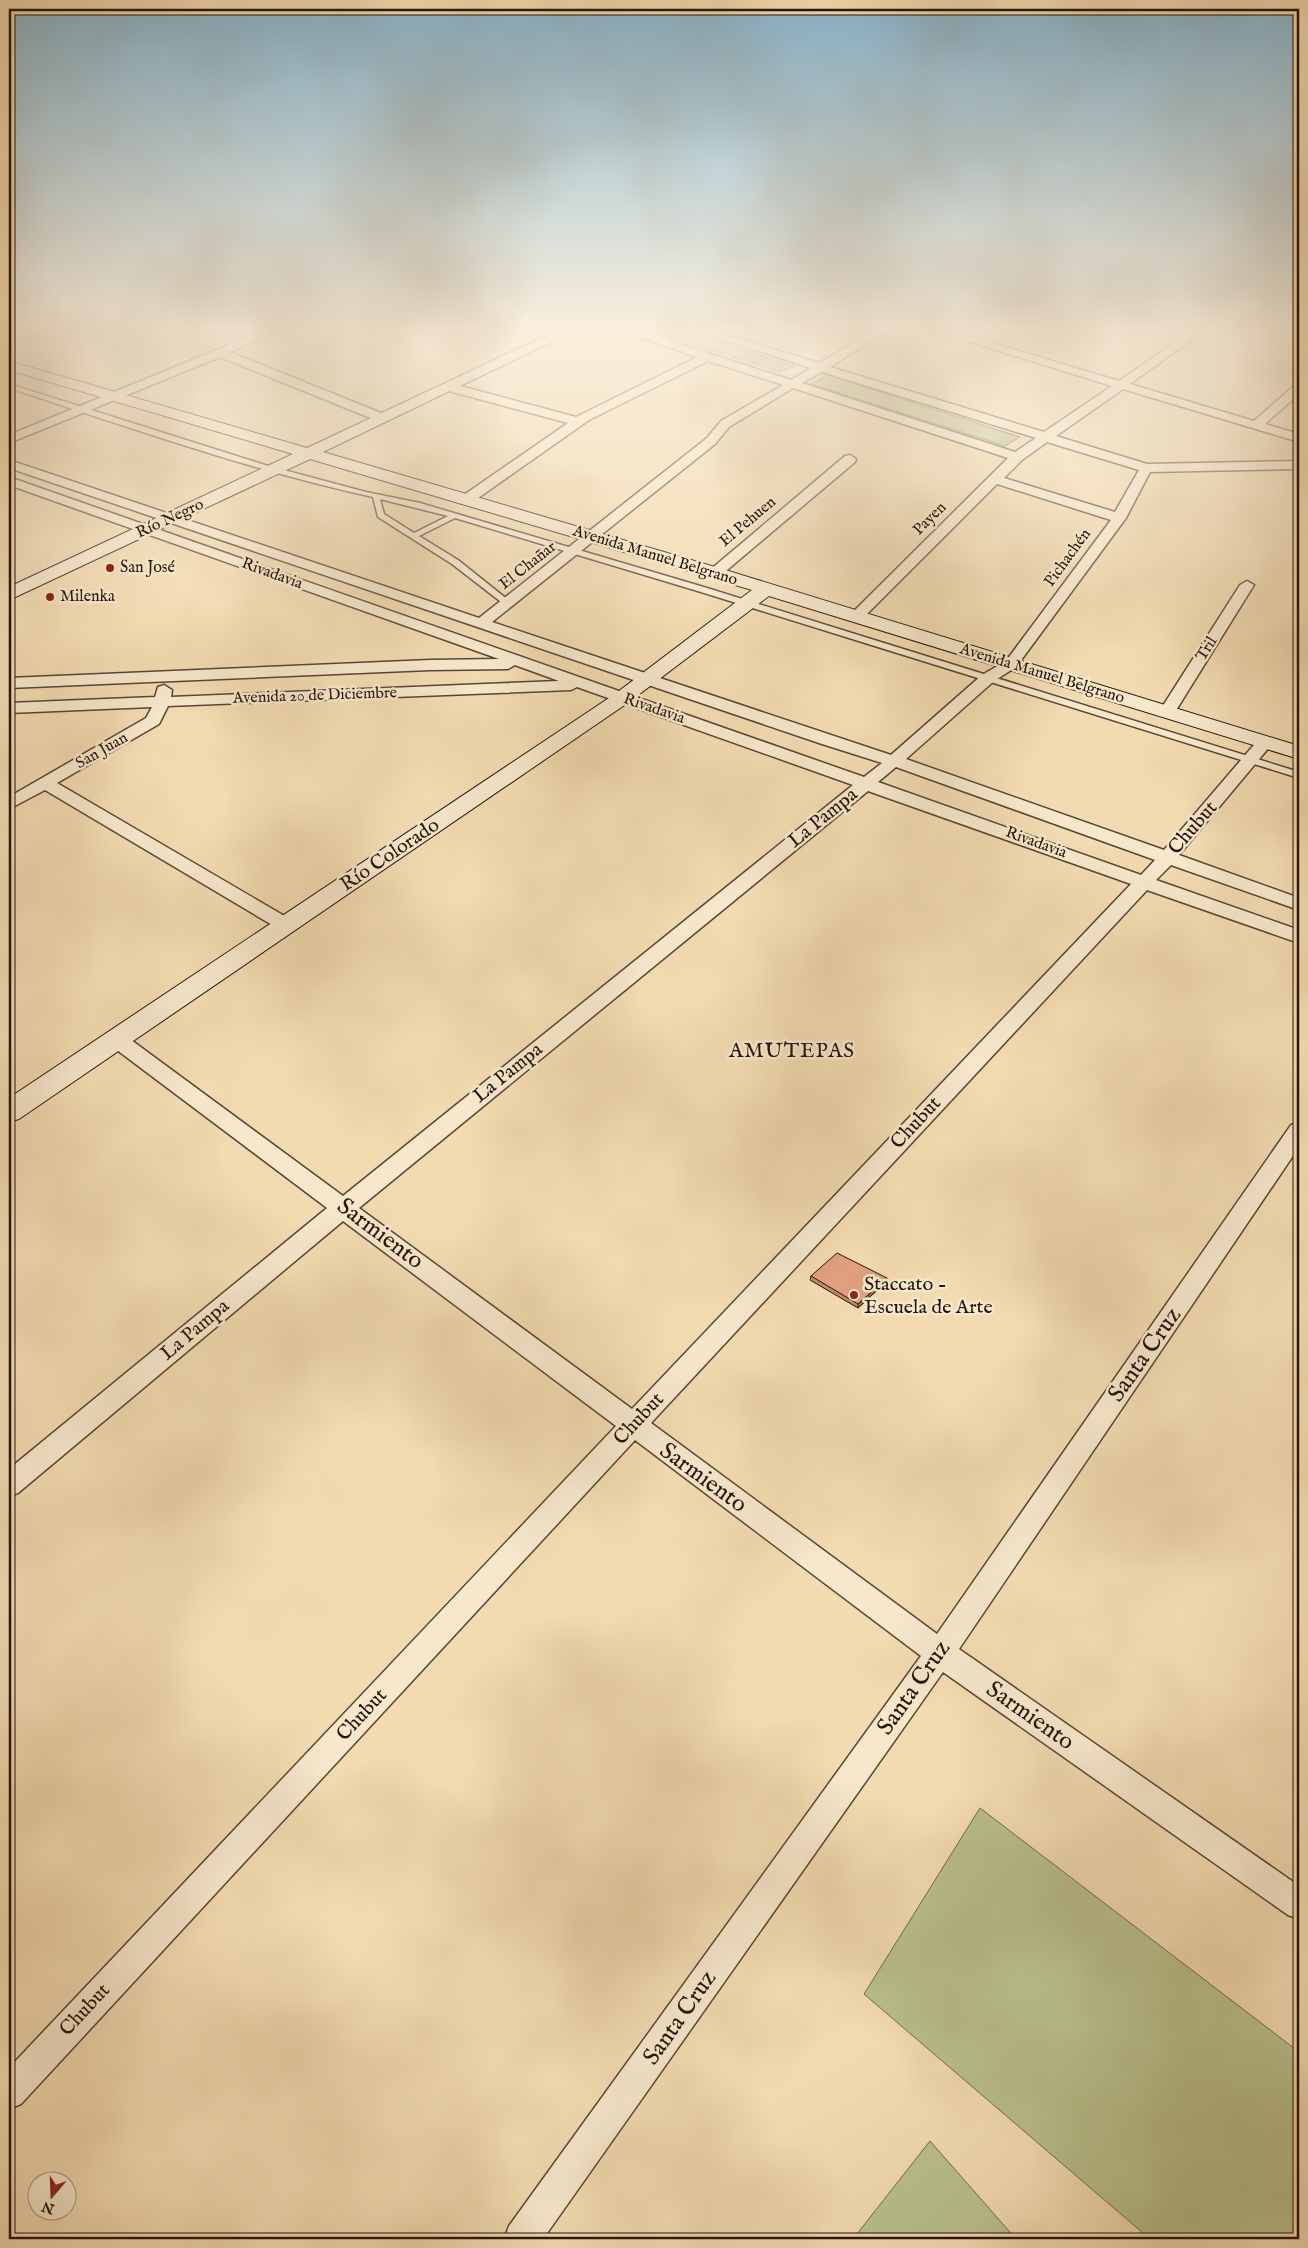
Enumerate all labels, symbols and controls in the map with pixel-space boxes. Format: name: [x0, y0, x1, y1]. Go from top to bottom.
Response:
street label: El Pehuen: [716, 492, 781, 551]
street label: Río Negro: [133, 494, 207, 543]
street label: Payen: [909, 498, 951, 540]
street label: Avenida Manuel Belgrano: [569, 521, 740, 591]
street label: Pichachén: [1040, 525, 1096, 591]
street label: El Chañar: [495, 537, 561, 595]
street label: Rivadavia: [239, 554, 305, 594]
place label: San José: [120, 558, 175, 578]
marker: San José: [104, 562, 116, 574]
place label: Milenka: [60, 587, 115, 607]
marker: Milenka: [44, 591, 56, 603]
street label: Tril: [1192, 633, 1222, 665]
street label: Avenida Manuel Belgrano: [956, 639, 1127, 709]
street label: Avenida 20 de Diciembre: [232, 683, 397, 709]
street label: Rivadavia: [621, 689, 687, 729]
street label: San Juan: [72, 728, 132, 774]
street label: La Pampa: [783, 782, 863, 854]
street label: Chubut: [1163, 796, 1223, 860]
street label: Río Colorado: [336, 813, 444, 897]
street label: Rivadavia: [1003, 823, 1069, 863]
street label: La Pampa: [468, 1037, 548, 1109]
district label: AMUTEPAS: [728, 1038, 855, 1065]
street label: Chubut: [885, 1091, 947, 1155]
street label: Sarmiento: [330, 1191, 430, 1277]
place label: Staccato - Escuela de Arte: [864, 1272, 993, 1320]
marker: Staccato - Escuela de Arte: [848, 1289, 860, 1301]
street label: La Pampa: [155, 1294, 235, 1366]
street label: Santa Cruz: [1101, 1302, 1189, 1408]
street label: Chubut: [608, 1387, 670, 1451]
street label: Sarmiento: [653, 1436, 753, 1520]
street label: Santa Cruz: [870, 1635, 958, 1741]
street label: Sarmiento: [980, 1674, 1080, 1758]
street label: Chubut: [331, 1683, 393, 1747]
street label: Santa Cruz: [636, 1965, 724, 2071]
street label: Chubut: [54, 1978, 116, 2042]
north arrow: [28, 2170, 78, 2220]
text: N: [39, 2197, 58, 2218]

